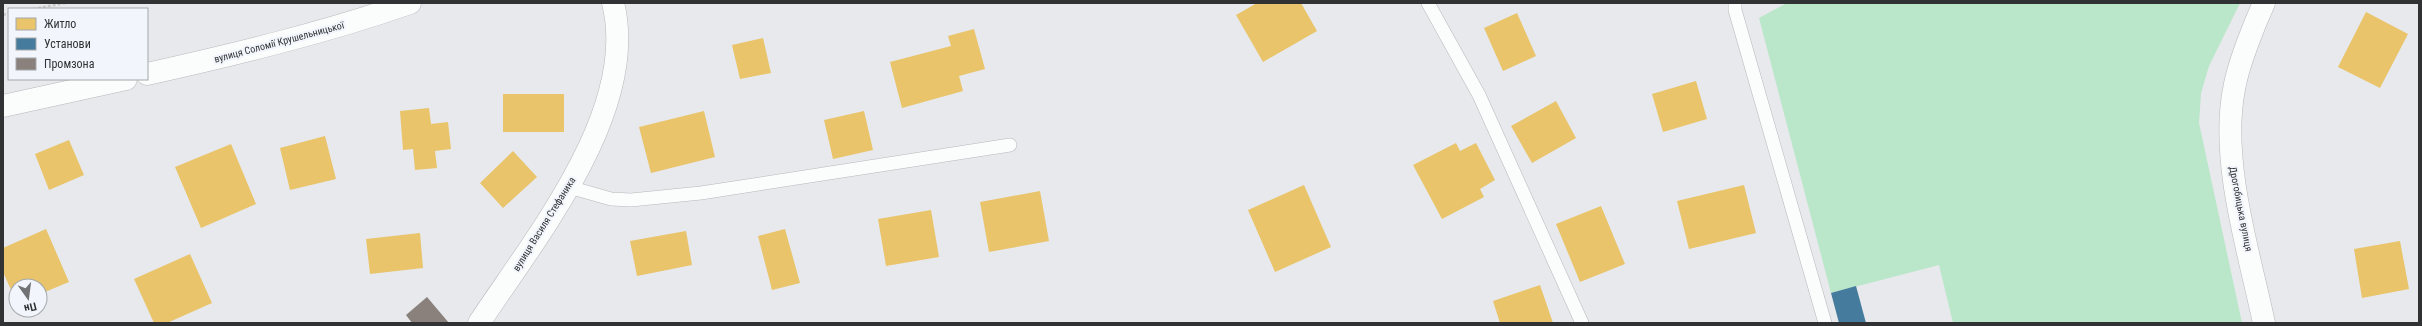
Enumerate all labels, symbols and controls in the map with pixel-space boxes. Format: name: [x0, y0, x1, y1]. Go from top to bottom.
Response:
legend: [8, 8, 148, 80]
text: Житло: [44, 17, 76, 31]
street label: вулиця Соломії Крушельницької: [213, 19, 346, 65]
text: Установи: [44, 37, 91, 51]
text: Промзона: [44, 57, 95, 71]
street label: Дрогобицька вулиця: [2227, 166, 2255, 253]
street label: вулиця Василя Стефаника: [511, 175, 578, 273]
north arrow: [8, 278, 48, 318]
text: Пн: [23, 299, 38, 315]

